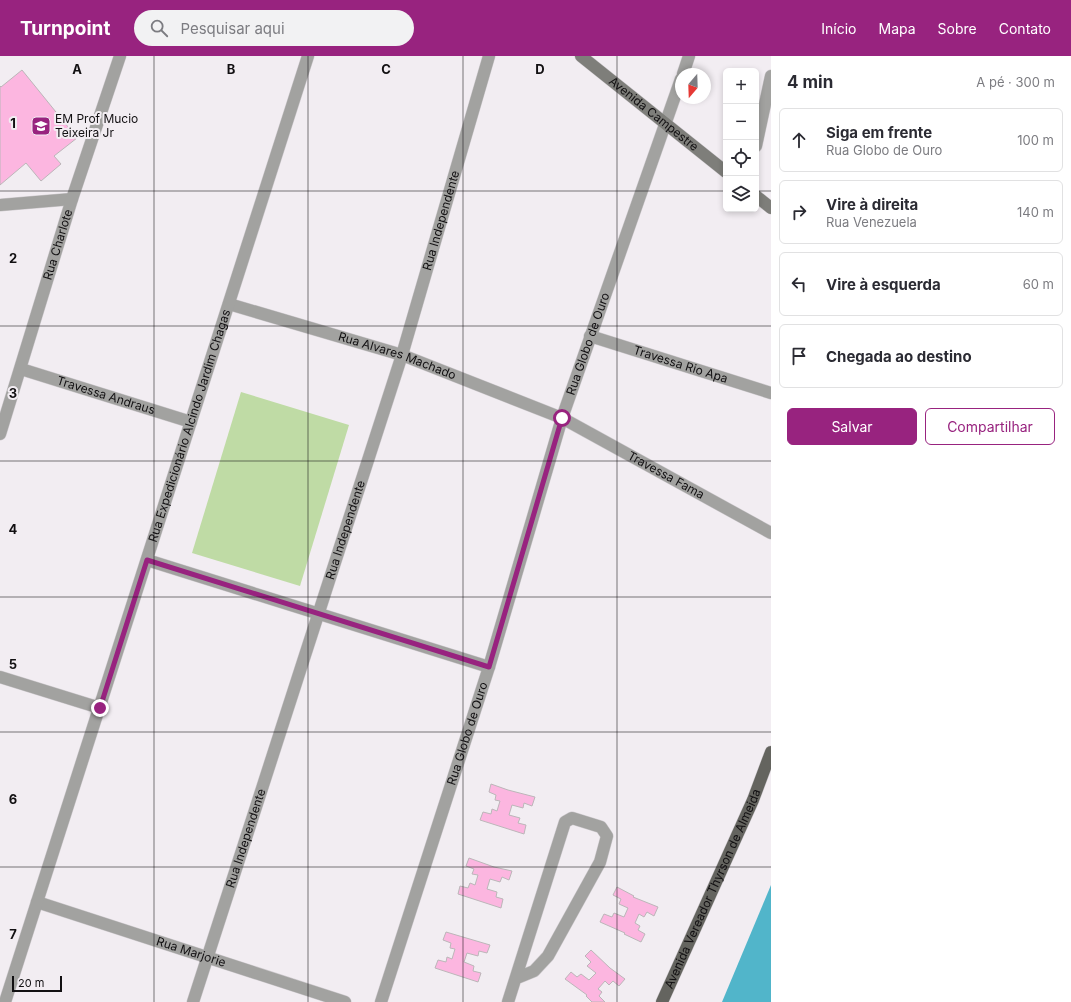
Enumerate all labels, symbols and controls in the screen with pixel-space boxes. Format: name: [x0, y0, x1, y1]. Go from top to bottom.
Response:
search box: [134, 10, 414, 46]
text: Turnpoint: [20, 17, 110, 40]
icon: search: [148, 17, 170, 39]
text: Pesquisar aqui: [180, 19, 285, 38]
text: Início: [821, 20, 857, 37]
text: Mapa: [879, 20, 916, 37]
text: Sobre: [938, 20, 977, 37]
text: Contato: [999, 20, 1051, 37]
text: A: [72, 61, 82, 77]
text: B: [227, 61, 236, 77]
text: C: [381, 61, 391, 77]
text: D: [535, 61, 545, 77]
north arrow: [675, 68, 711, 104]
map controls: [723, 68, 759, 212]
button: +: [723, 68, 759, 104]
text: 4 min: [787, 72, 833, 92]
street label: Avenida Campestre: [606, 73, 702, 154]
text: A pé · 300 m: [976, 74, 1055, 90]
button: −: [723, 104, 759, 140]
place label: EM Prof Mucio Teixeira Jr: [55, 111, 138, 140]
text: 1: [10, 115, 16, 131]
school or university icon: EM Prof Mucio Teixeira Jr: [30, 115, 52, 137]
text: Siga em frente: [826, 123, 932, 142]
icon: ahead: [788, 129, 810, 151]
text: 100 m: [1017, 132, 1054, 148]
button: locate: [723, 140, 759, 176]
text: Rua Globo de Ouro: [826, 142, 942, 158]
street label: Rua Independente: [419, 169, 462, 272]
button: layers: [723, 176, 759, 212]
text: Vire à direita: [826, 195, 918, 214]
icon: right: [788, 201, 810, 223]
text: 140 m: [1017, 204, 1054, 220]
street label: Rua Charlote: [40, 207, 75, 282]
text: Rua Venezuela: [826, 214, 917, 230]
text: 2: [9, 250, 17, 266]
icon: left: [788, 273, 810, 295]
text: Vire à esquerda: [826, 275, 941, 294]
text: 60 m: [1023, 276, 1054, 292]
street label: Rua Globo de Ouro: [563, 291, 612, 397]
street label: Rua Expedicionário Alcindo Jardim Chagas: [145, 307, 233, 544]
street label: Rua Alvares Machado: [337, 329, 458, 383]
street label: Travessa Rio Apa: [632, 342, 730, 386]
icon: arrive: [788, 345, 810, 367]
text: Chegada ao destino: [826, 347, 972, 366]
street label: Travessa Andraus: [55, 373, 157, 417]
text: 3: [9, 385, 17, 401]
button: Salvar: [787, 408, 917, 445]
button: Compartilhar: [925, 408, 1055, 445]
route start: [553, 409, 571, 427]
street label: Travessa Fama: [625, 448, 707, 502]
street label: Rua Independente: [322, 478, 368, 581]
text: 4: [9, 521, 18, 537]
text: 5: [9, 656, 17, 672]
street label: Rua Globo de Ouro: [443, 680, 491, 787]
route end: [91, 699, 109, 717]
street label: Rua Independente: [222, 787, 268, 890]
street label: Avenida Vereador Thyrson de Almeida: [661, 787, 763, 991]
text: 6: [9, 791, 17, 807]
text: 7: [9, 926, 17, 942]
street label: Rua Marjorie: [155, 933, 228, 970]
scale bar: [12, 974, 62, 993]
text: 20 m: [18, 976, 44, 990]

